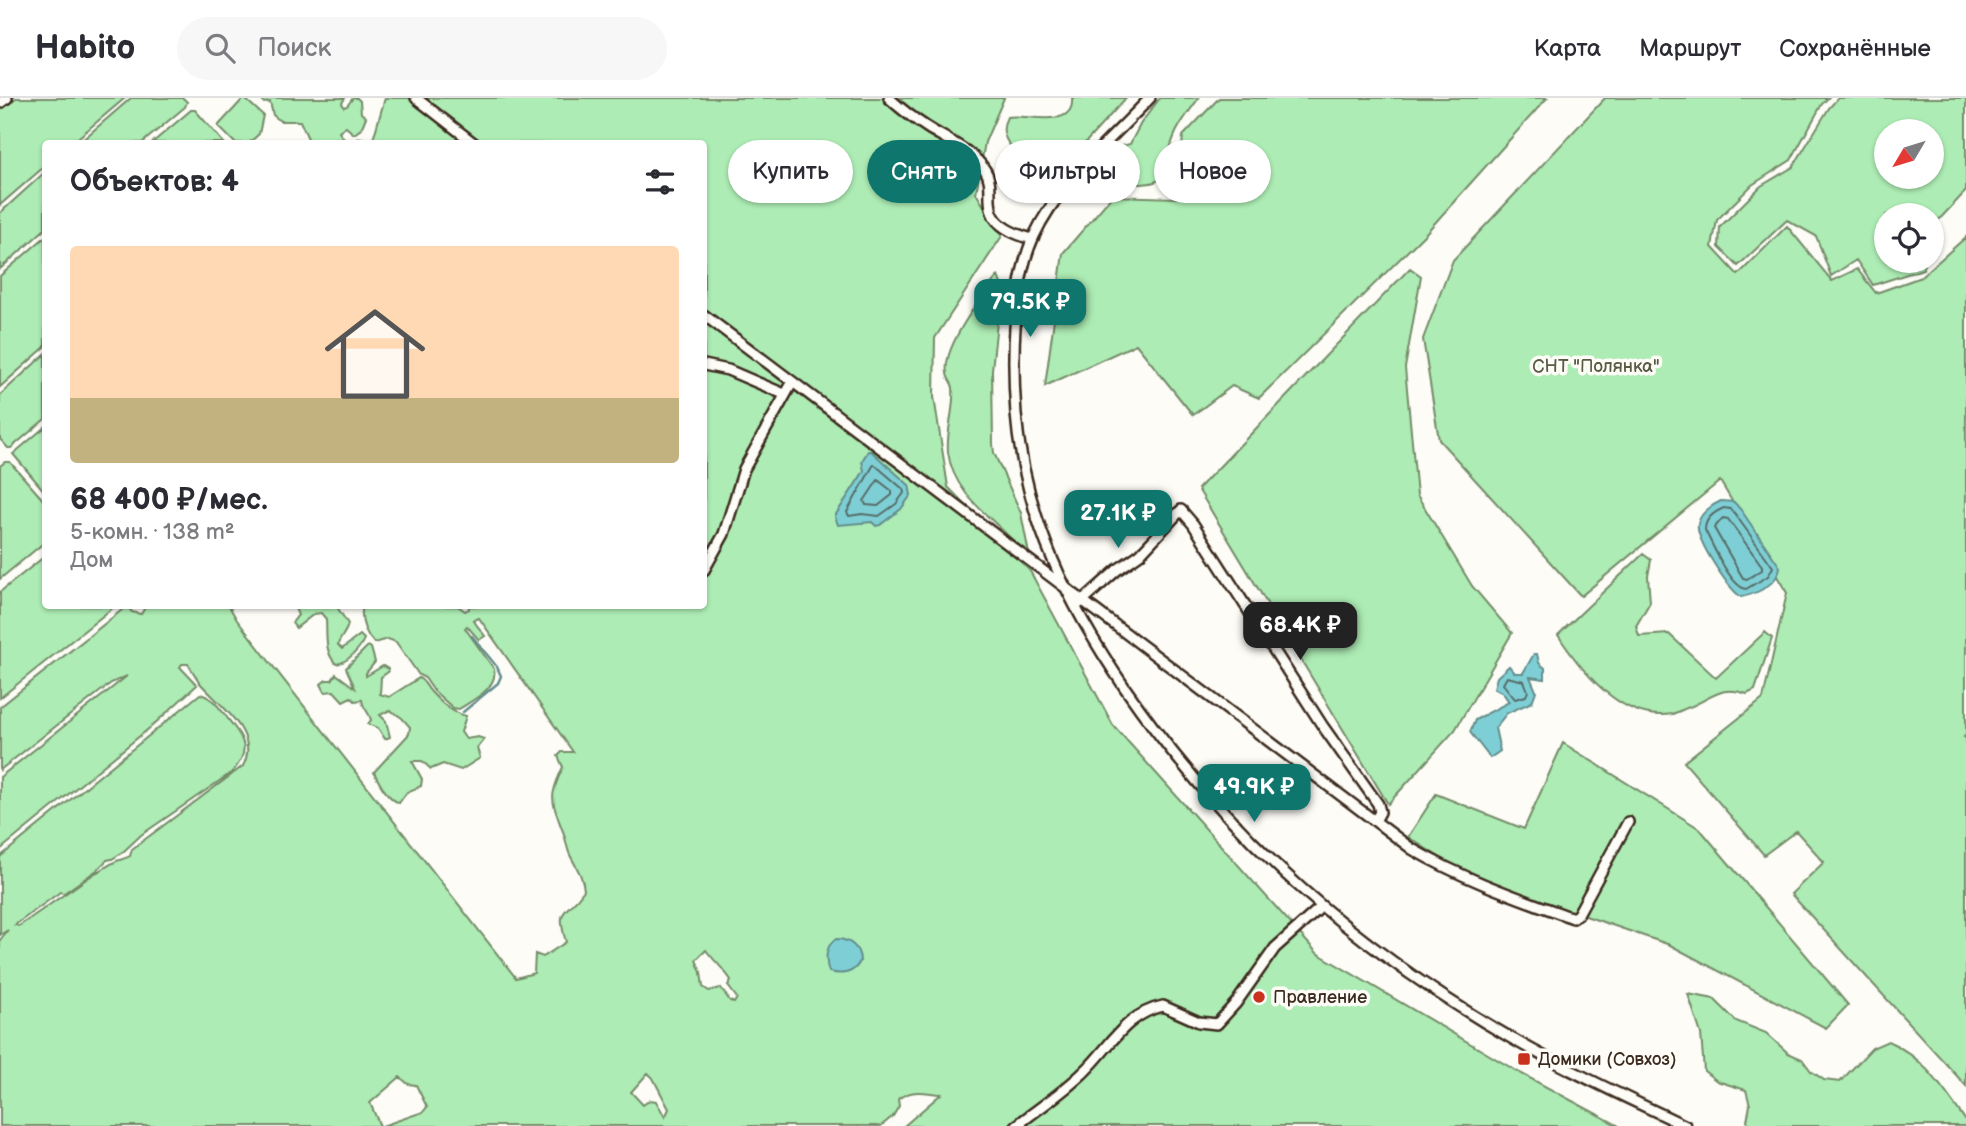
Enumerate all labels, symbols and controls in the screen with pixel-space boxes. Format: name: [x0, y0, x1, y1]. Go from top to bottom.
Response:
search box: [177, 17, 667, 80]
text: Habito: [35, 28, 135, 68]
icon: search: [201, 29, 239, 67]
text: Поиск: [257, 33, 331, 64]
text: Карта: [1534, 34, 1601, 63]
text: Маршрут: [1639, 34, 1741, 63]
text: Сохранённые: [1779, 34, 1931, 63]
north arrow: [1874, 119, 1944, 189]
map controls: [1874, 119, 1944, 273]
chip: Купить: [728, 140, 853, 203]
chip: Снять: [867, 140, 981, 203]
chip: Фильтры: [995, 140, 1140, 203]
chip: Новое: [1154, 140, 1271, 203]
icon: filters: [641, 163, 679, 201]
text: Объектов: 4: [70, 164, 239, 200]
button: locate: [1874, 203, 1944, 273]
pin: 79.5K ₽: [965, 280, 1095, 339]
text: 79.5K ₽: [990, 288, 1070, 316]
icon: home: [312, 291, 438, 417]
park label: СНТ "Полянка": [1532, 356, 1660, 377]
text: 68 400 ₽/мес.: [70, 482, 268, 518]
pin: 27.1K ₽: [1053, 490, 1183, 550]
text: 27.1K ₽: [1080, 499, 1156, 527]
text: 5-комн. · 138 m²: [70, 518, 235, 546]
text: Дом: [70, 546, 113, 574]
pin: 68.4K ₽: [1235, 602, 1365, 662]
text: 68.4K ₽: [1259, 611, 1341, 639]
pin: 49.9K ₽: [1189, 764, 1319, 824]
text: 49.9K ₽: [1214, 773, 1294, 801]
place label: Правление: [1273, 987, 1367, 1008]
marker: Правление: [1251, 989, 1267, 1005]
place label: Домики (Совхоз): [1538, 1049, 1677, 1070]
marker: Домики (Совхоз): [1516, 1051, 1532, 1067]

